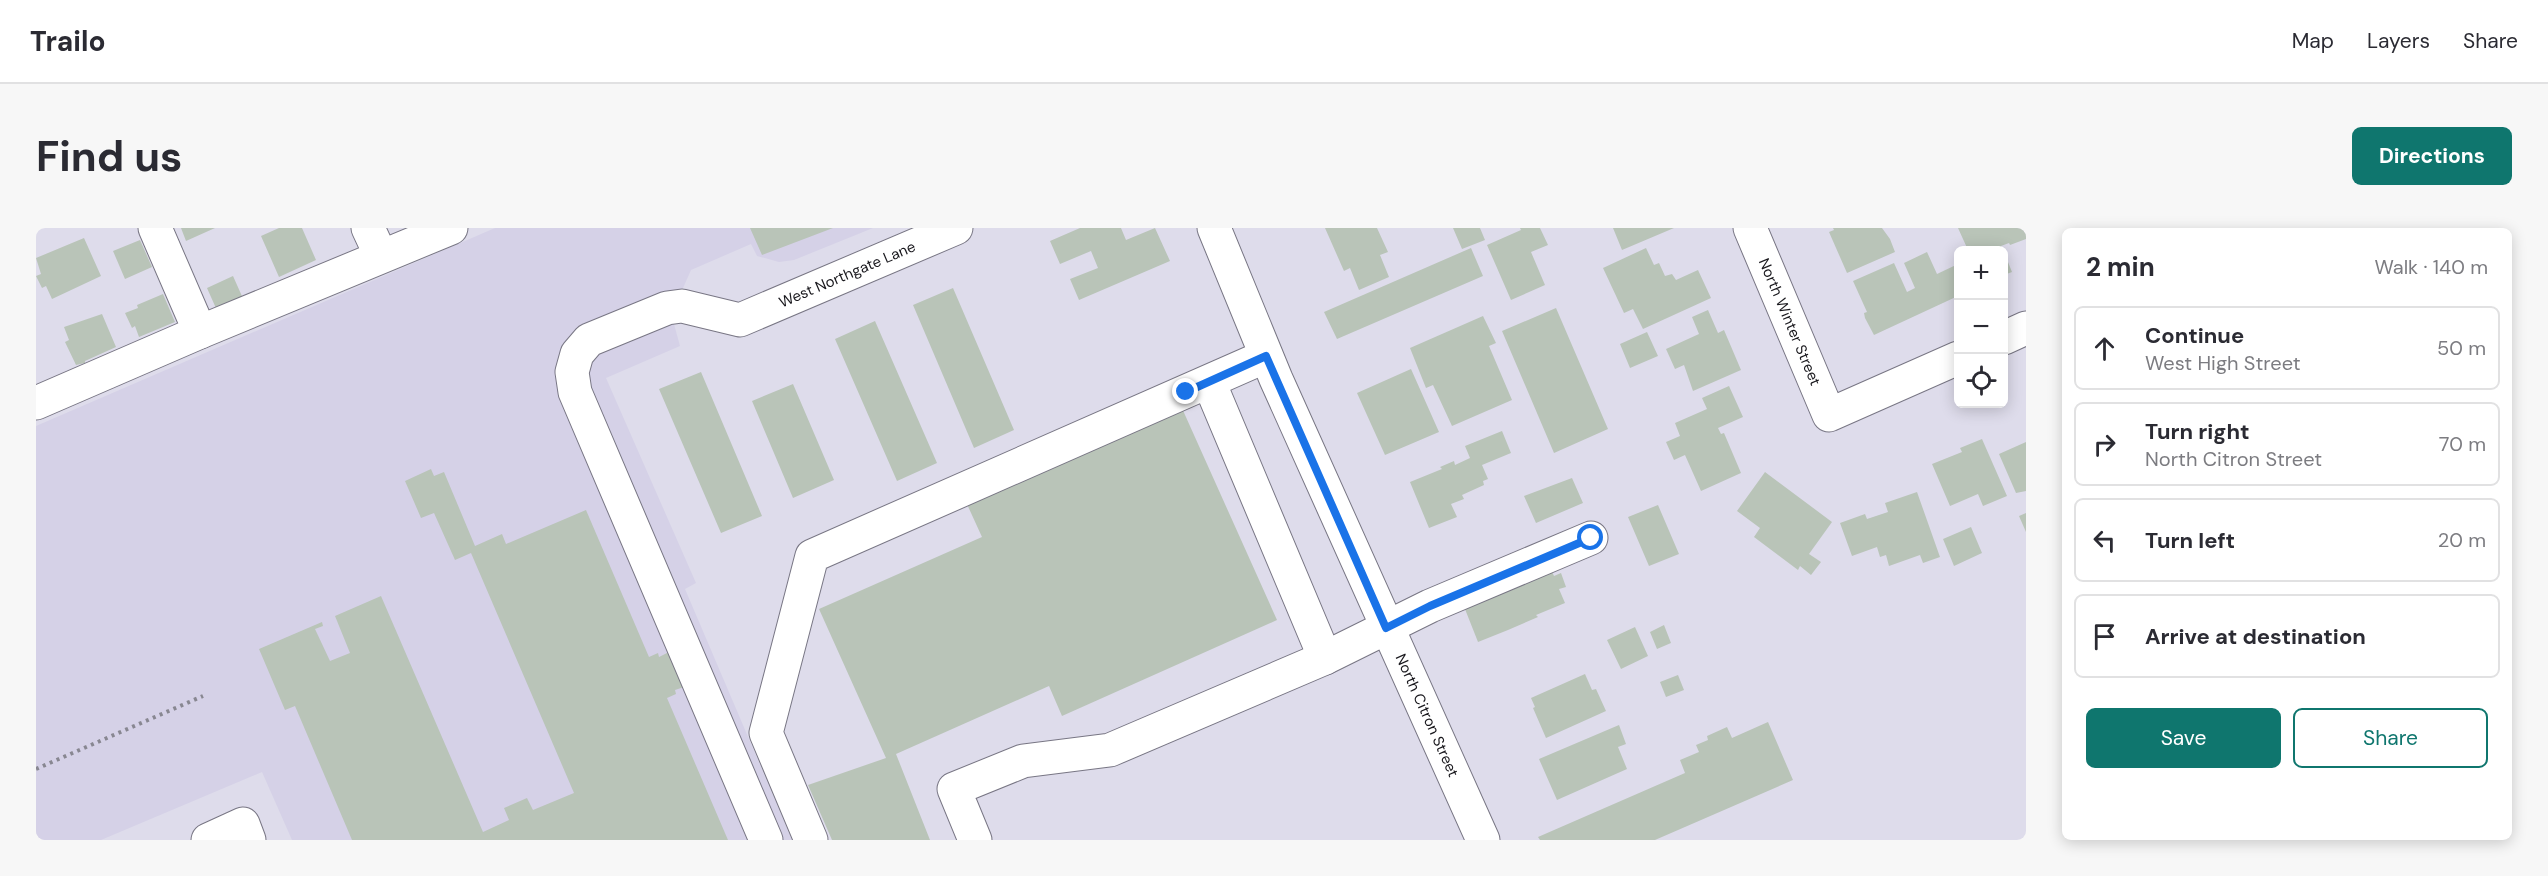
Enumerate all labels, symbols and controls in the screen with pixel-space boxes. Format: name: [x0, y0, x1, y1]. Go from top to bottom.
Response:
text: Trailo: [30, 23, 106, 60]
text: Map: [2292, 27, 2334, 55]
text: Layers: [2367, 27, 2430, 55]
text: Share: [2463, 27, 2518, 55]
button: Directions: [2352, 127, 2512, 185]
text: Find us: [36, 129, 182, 184]
street label: West Northgate Lane: [776, 236, 919, 312]
map controls: [1954, 246, 2008, 408]
button: +: [1954, 246, 2008, 300]
text: 2 min: [2086, 250, 2155, 284]
text: Walk · 140 m: [2374, 254, 2488, 280]
street label: North Winter Street: [1754, 255, 1825, 389]
button: −: [1954, 300, 2008, 354]
text: Continue: [2145, 321, 2244, 350]
icon: ahead: [2088, 332, 2121, 365]
text: 50 m: [2437, 335, 2486, 361]
text: West High Street: [2145, 350, 2301, 376]
button: locate: [1954, 354, 2008, 408]
route end: [1172, 378, 1198, 404]
text: Turn right: [2145, 417, 2250, 446]
icon: right: [2088, 428, 2121, 461]
text: 70 m: [2439, 431, 2486, 457]
text: North Citron Street: [2145, 446, 2322, 472]
route start: [1577, 524, 1603, 550]
icon: left: [2088, 524, 2121, 557]
text: Turn left: [2145, 526, 2235, 555]
text: 20 m: [2438, 527, 2486, 553]
icon: arrive: [2088, 620, 2121, 653]
text: Arrive at destination: [2145, 622, 2366, 651]
street label: North Citron Street: [1391, 651, 1463, 780]
button: Save: [2086, 708, 2281, 768]
button: Share: [2293, 708, 2488, 768]

